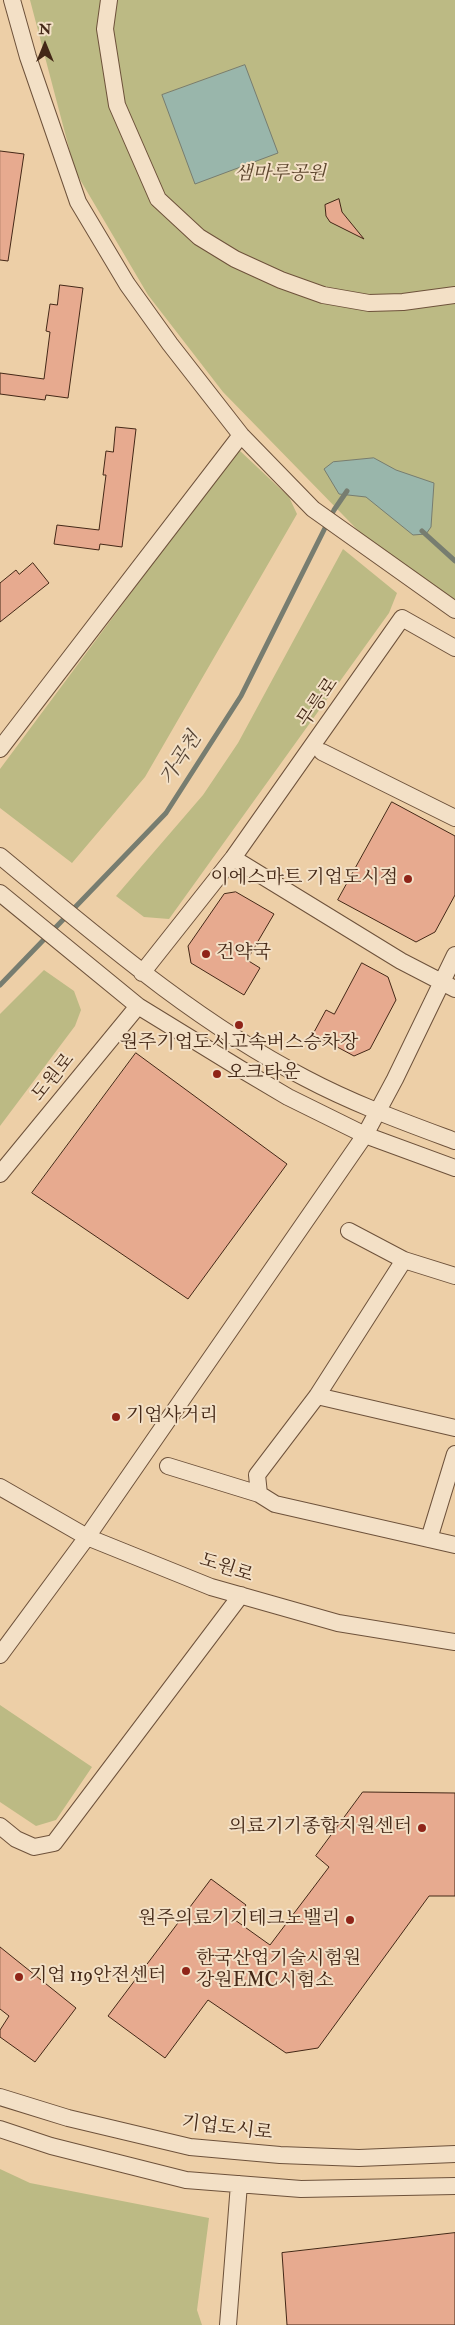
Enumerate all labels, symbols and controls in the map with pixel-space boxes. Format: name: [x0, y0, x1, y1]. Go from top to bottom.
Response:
north arrow: [20, 20, 70, 70]
text: N: [39, 21, 51, 38]
park label: 샘마루공원: [234, 164, 326, 186]
street label: 무릉로: [294, 674, 344, 732]
water label: 가곡천: [156, 728, 208, 790]
place label: 이에스마트 기업도시점: [210, 868, 398, 890]
marker: 이에스마트 기업도시점: [402, 873, 414, 885]
place label: 건약국: [216, 943, 271, 965]
marker: 건약국: [200, 948, 212, 960]
marker: 원주기업도시고속버스승차장: [233, 1019, 245, 1031]
place label: 원주기업도시고속버스승차장: [120, 1033, 358, 1055]
street label: 도원로: [28, 1049, 80, 1107]
place label: 오크타운: [227, 1063, 300, 1085]
marker: 오크타운: [211, 1068, 223, 1080]
place label: 기업사거리: [126, 1406, 218, 1428]
marker: 기업사거리: [110, 1411, 122, 1423]
street label: 도원로: [196, 1550, 256, 1588]
place label: 의료기기종합지원센터: [228, 1817, 412, 1839]
marker: 의료기기종합지원센터: [416, 1822, 428, 1834]
place label: 원주의료기기테크노밸리: [138, 1909, 340, 1931]
marker: 원주의료기기테크노밸리: [344, 1914, 356, 1926]
place label: 한국산업기술시험원 강원EMC시험소: [196, 1949, 361, 1993]
marker: 한국산업기술시험원 강원EMC시험소: [180, 1965, 192, 1977]
place label: 기업 119안전센터: [29, 1966, 166, 1988]
marker: 기업 119안전센터: [13, 1971, 25, 1983]
street label: 기업도시로: [180, 2112, 274, 2146]

